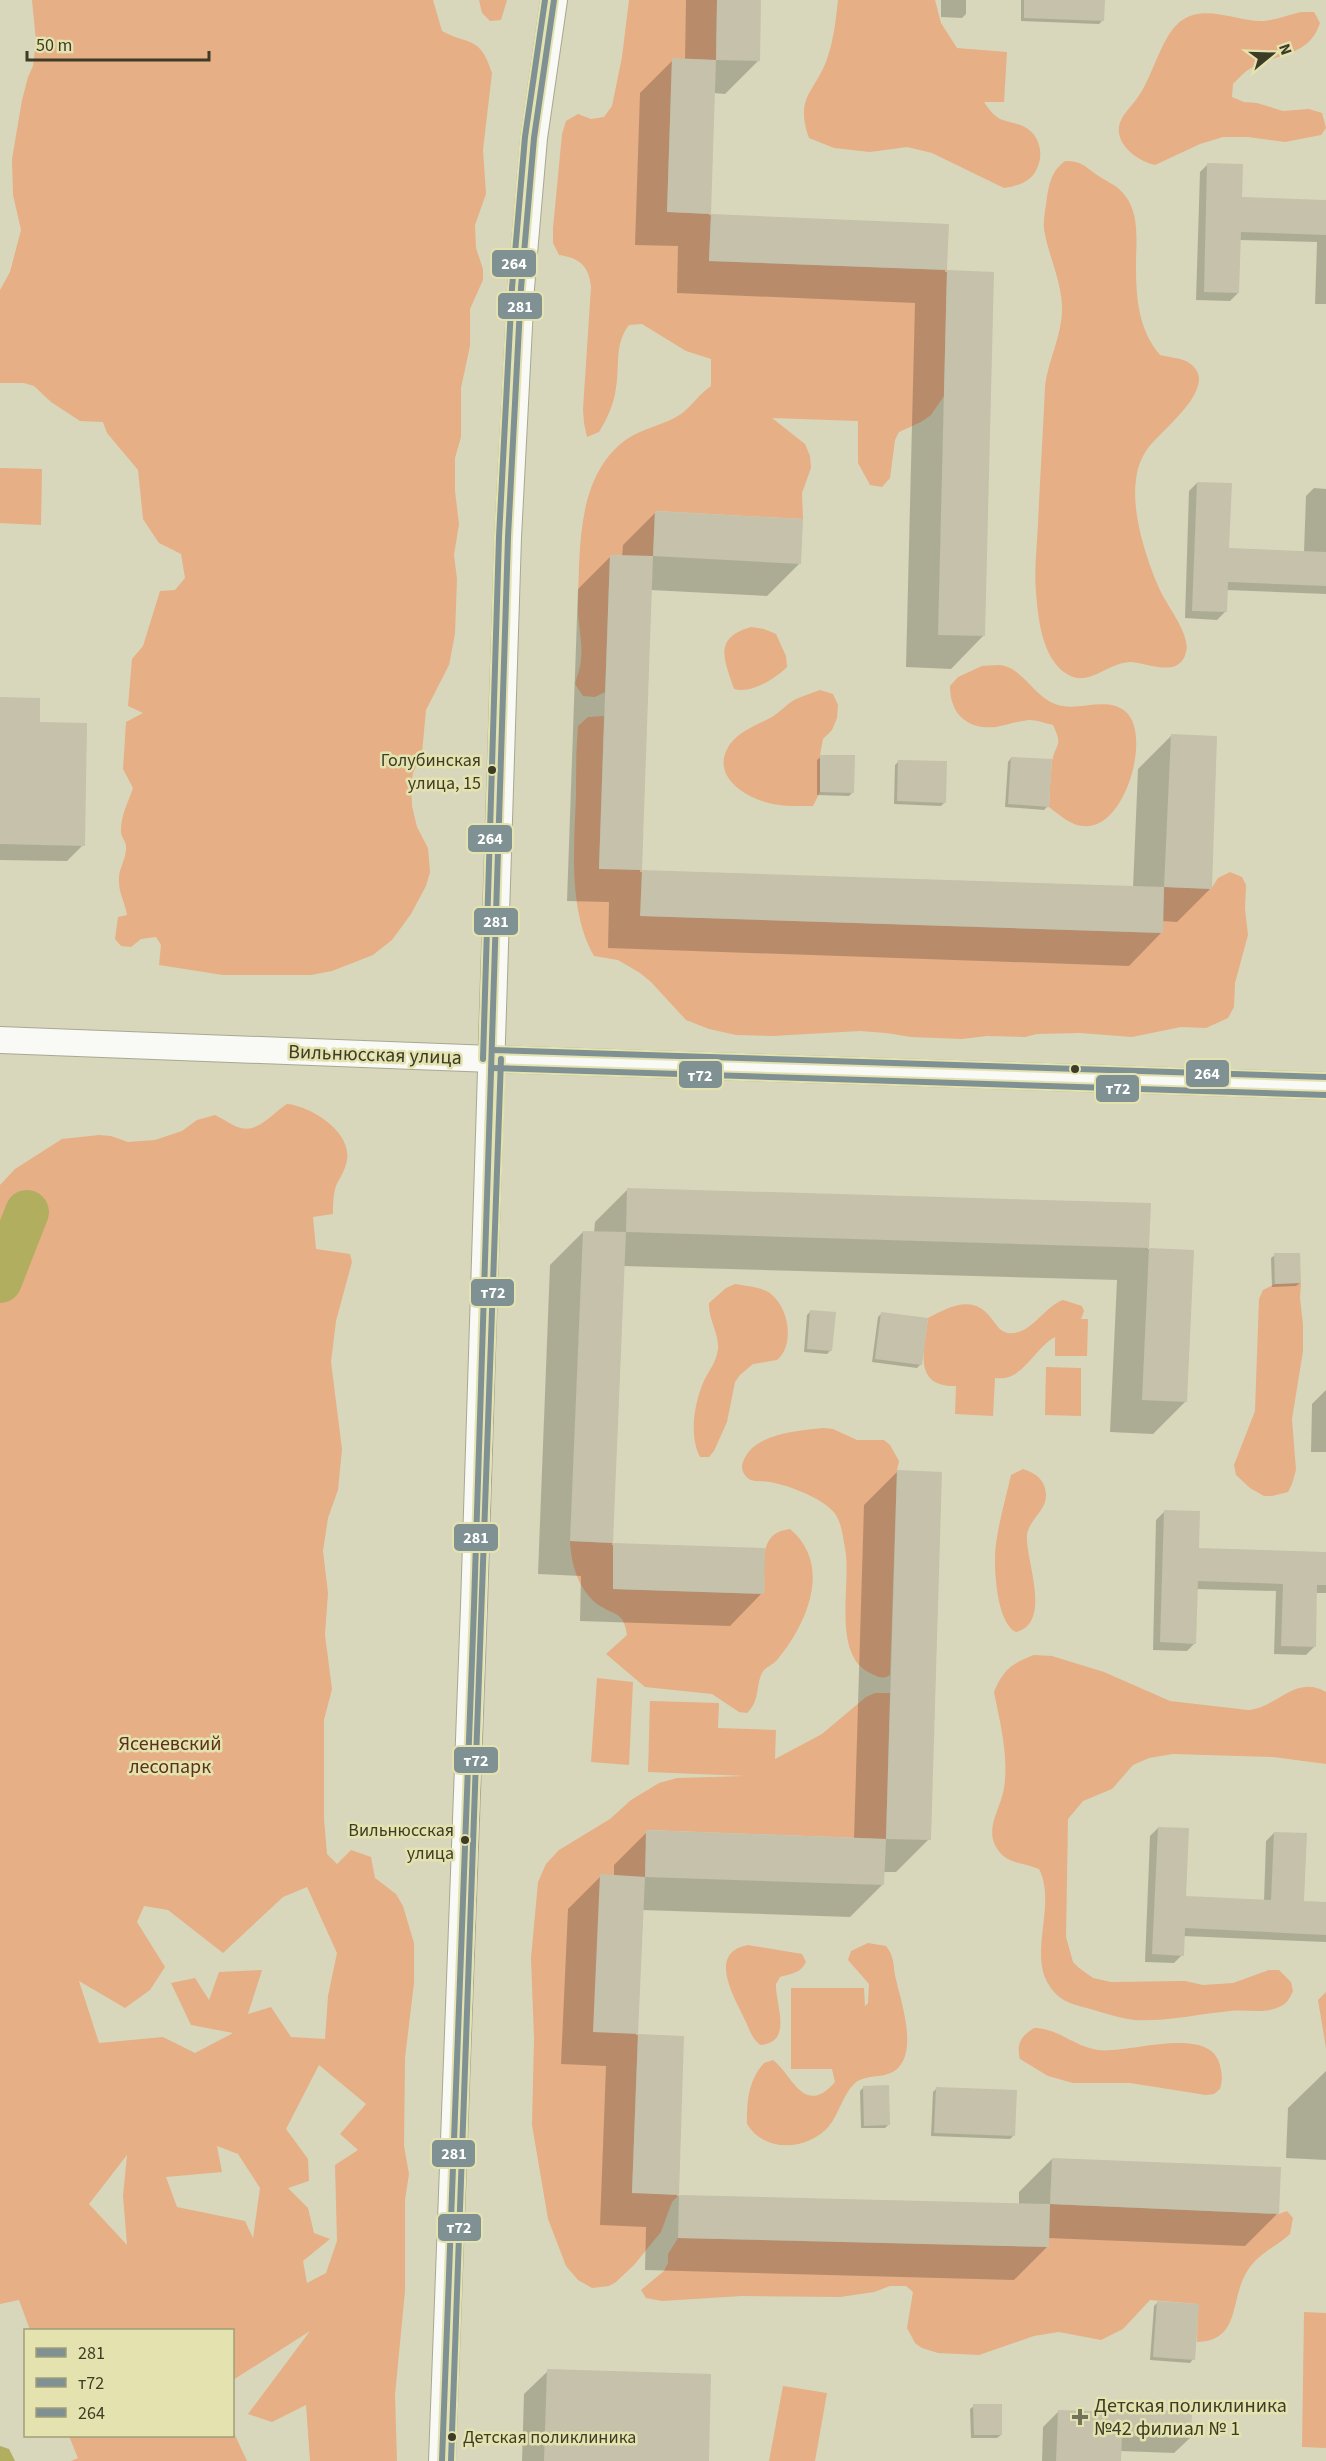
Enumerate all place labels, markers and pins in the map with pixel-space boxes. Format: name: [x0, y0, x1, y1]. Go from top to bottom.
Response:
place label: Голубинская улица, 15: [381, 748, 481, 796]
marker: Голубинская улица, 15: [486, 764, 498, 776]
unlabelled marker: [1069, 1063, 1081, 1075]
place label: Вильнюсская улица: [348, 1818, 454, 1866]
marker: Вильнюсская улица: [459, 1834, 471, 1846]
place label: Детская поликлиника №42 филиал № 1: [1094, 2392, 1287, 2443]
marker: Детская поликлиника №42 филиал № 1: [1071, 2408, 1089, 2426]
place label: Детская поликлиника: [463, 2425, 636, 2450]
marker: Детская поликлиника: [446, 2431, 458, 2443]

